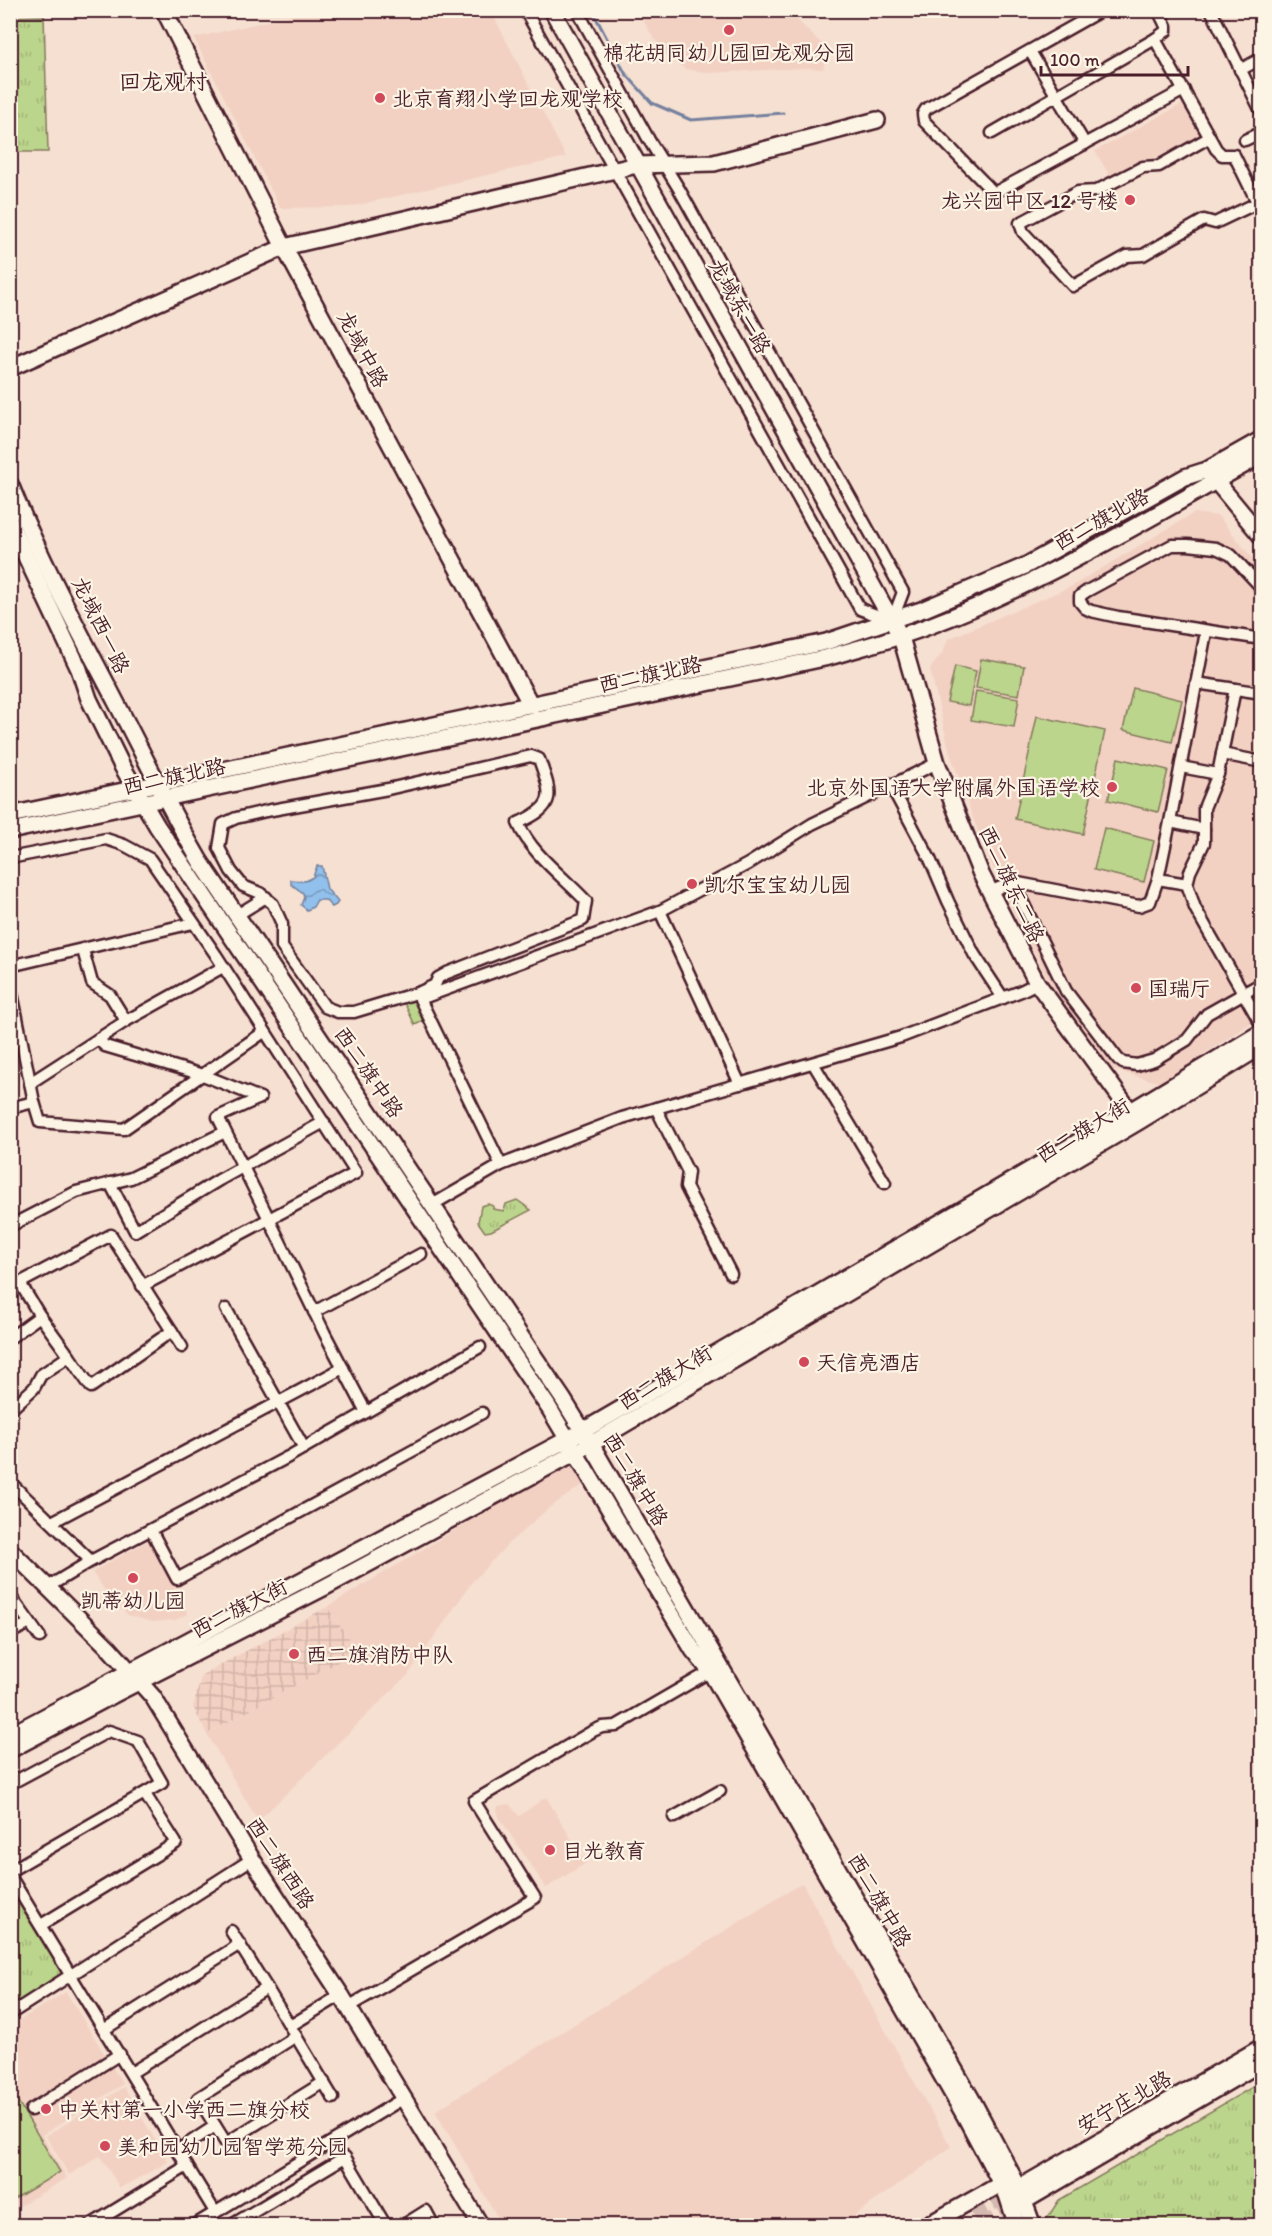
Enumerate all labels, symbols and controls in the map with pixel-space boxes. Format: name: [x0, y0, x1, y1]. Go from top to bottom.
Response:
marker: 棉花胡同幼儿园回龙观分园: [722, 23, 736, 37]
scale bar: [1041, 39, 1188, 77]
place label: 棉花胡同幼儿园回龙观分园: [603, 40, 855, 65]
text: 100 m: [1050, 49, 1100, 71]
district label: 回龙观村: [119, 68, 207, 95]
place label: 北京育翔小学回龙观学校: [392, 86, 623, 111]
marker: 北京育翔小学回龙观学校: [373, 91, 387, 105]
place label: 龙兴园中区 12 号楼: [941, 188, 1118, 213]
marker: 龙兴园中区 12 号楼: [1123, 193, 1137, 207]
street label: 龙域东一路: [704, 254, 776, 358]
street label: 龙域中路: [332, 306, 394, 392]
street label: 西二旗北路: [1049, 483, 1153, 555]
street label: 龙域西一路: [67, 572, 135, 678]
street label: 西二旗北路: [596, 651, 704, 697]
street label: 西二旗北路: [120, 753, 228, 799]
place label: 北京外国语大学附属外国语学校: [806, 775, 1100, 800]
marker: 北京外国语大学附属外国语学校: [1105, 780, 1119, 794]
street label: 西二旗东二路: [974, 822, 1050, 946]
place label: 凯尔宝宝幼儿园: [704, 872, 851, 897]
marker: 凯尔宝宝幼儿园: [685, 877, 699, 891]
place label: 国瑞厅: [1148, 976, 1211, 1001]
marker: 国瑞厅: [1129, 981, 1143, 995]
street label: 西二旗中路: [329, 1021, 409, 1123]
street label: 西二旗大街: [1032, 1092, 1134, 1168]
street label: 西二旗大街: [614, 1339, 716, 1415]
place label: 天信亮酒店: [816, 1350, 921, 1375]
marker: 天信亮酒店: [797, 1355, 811, 1369]
street label: 西二旗中路: [598, 1428, 674, 1530]
marker: 凯蒂幼儿园: [126, 1571, 140, 1585]
street label: 西二旗大街: [187, 1573, 291, 1643]
place label: 凯蒂幼儿园: [81, 1588, 186, 1613]
place label: 西二旗消防中队: [306, 1642, 453, 1667]
marker: 西二旗消防中队: [287, 1647, 301, 1661]
street label: 西二旗西路: [242, 1812, 320, 1914]
place label: 目光教育: [562, 1838, 646, 1863]
marker: 目光教育: [543, 1843, 557, 1857]
street label: 西二旗中路: [843, 1848, 917, 1952]
street label: 安宁庄北路: [1072, 2065, 1176, 2139]
place label: 中关村第一小学西二旗分校: [58, 2097, 310, 2122]
marker: 中关村第一小学西二旗分校: [39, 2102, 53, 2116]
place label: 美和园幼儿园智学苑分园: [117, 2134, 348, 2159]
marker: 美和园幼儿园智学苑分园: [98, 2139, 112, 2153]

